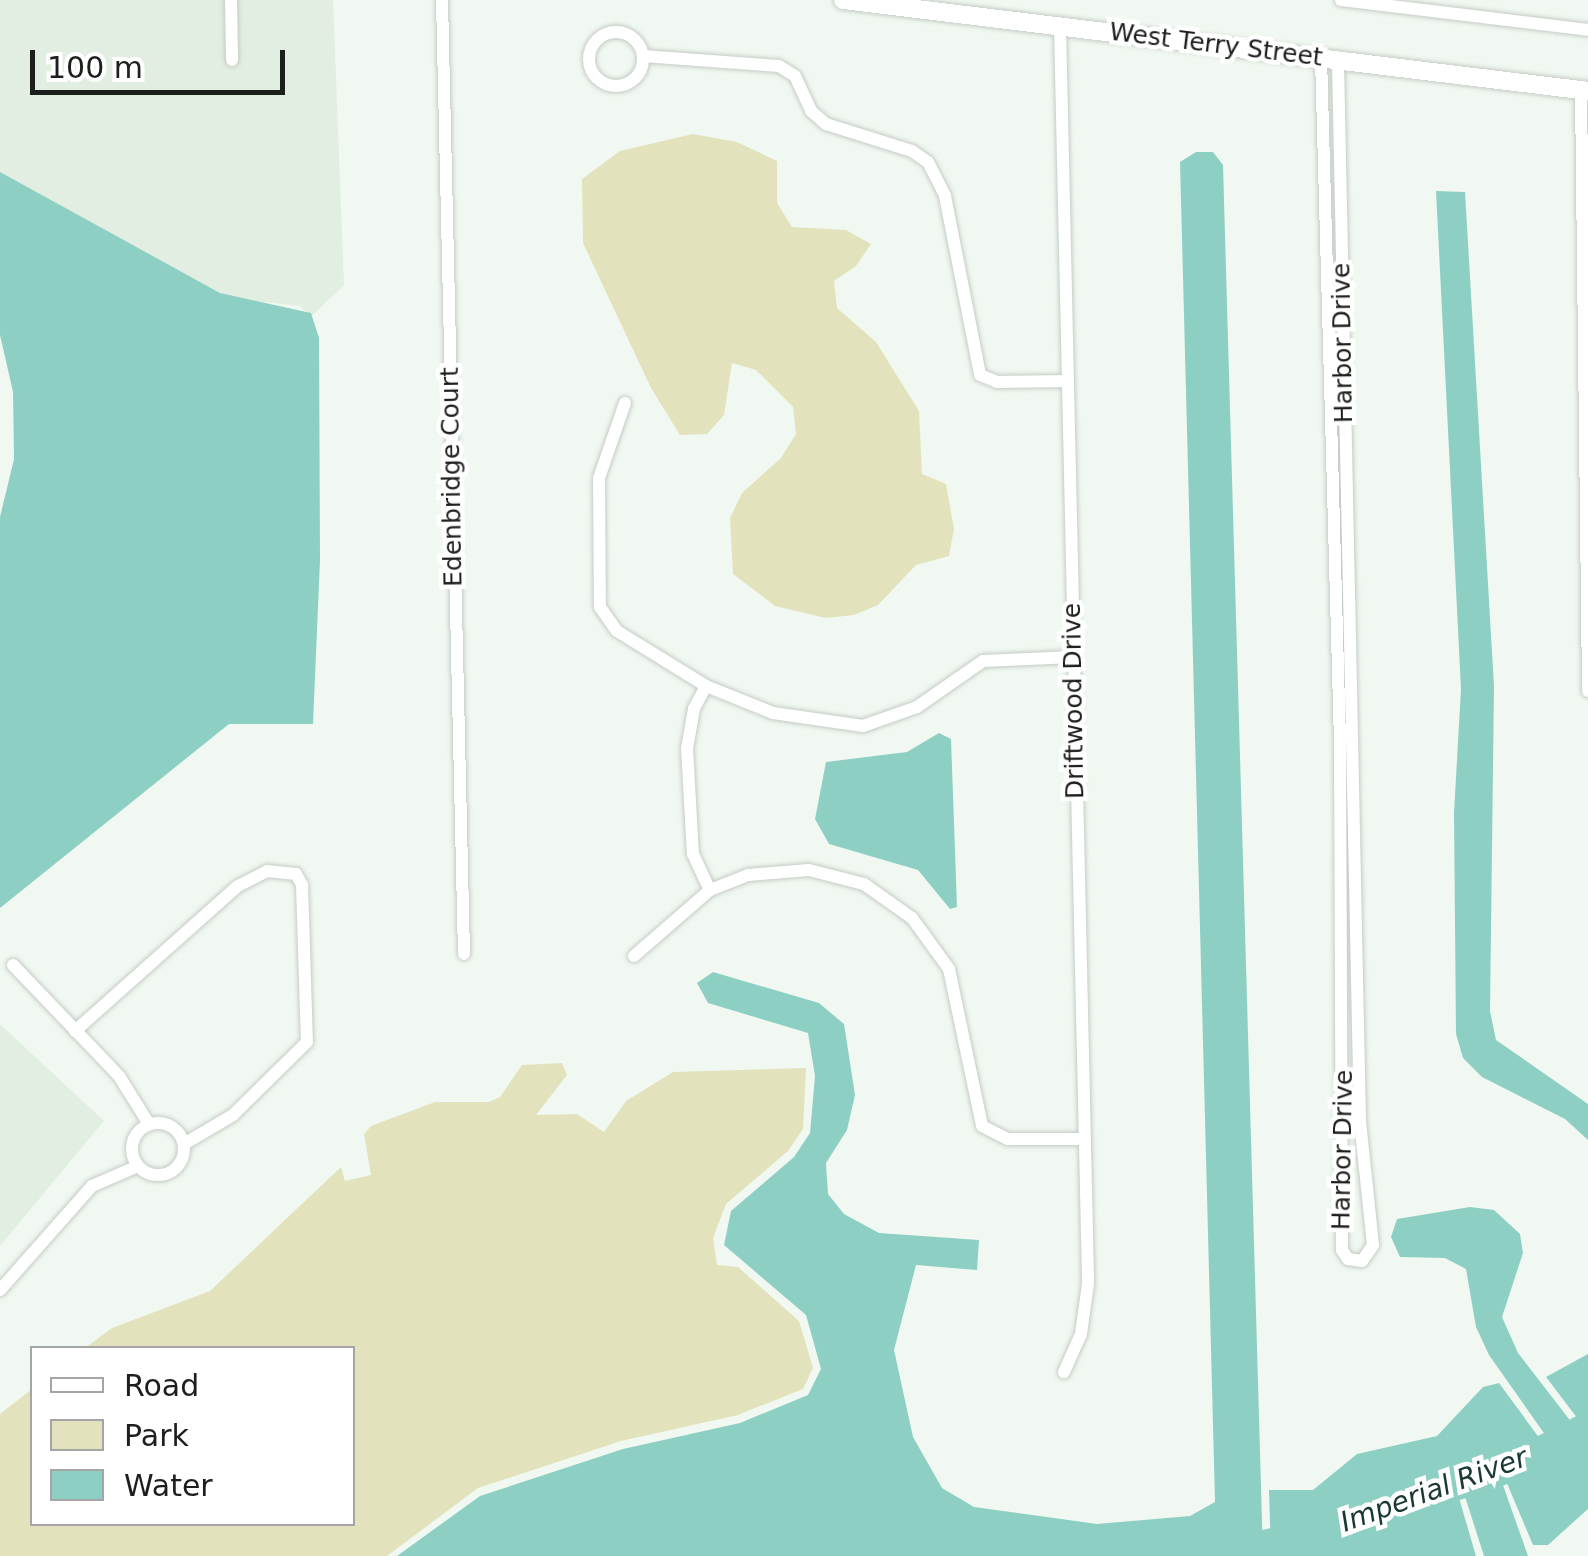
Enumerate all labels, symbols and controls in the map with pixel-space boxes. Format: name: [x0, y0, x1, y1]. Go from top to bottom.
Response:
street label: West Terry Street: [1108, 17, 1324, 73]
scale bar: [35, 30, 290, 92]
text: 100 m: [47, 50, 143, 85]
street label: Harbor Drive: [1327, 263, 1359, 423]
street label: Edenbridge Court: [435, 367, 469, 587]
street label: Driftwood Drive: [1057, 603, 1091, 799]
street label: Harbor Drive: [1327, 1070, 1359, 1230]
legend: [30, 1346, 355, 1526]
text: Road: [124, 1368, 199, 1403]
text: Park: [124, 1418, 189, 1453]
water label: Imperial River: [1336, 1441, 1532, 1539]
text: Water: [124, 1468, 213, 1503]

